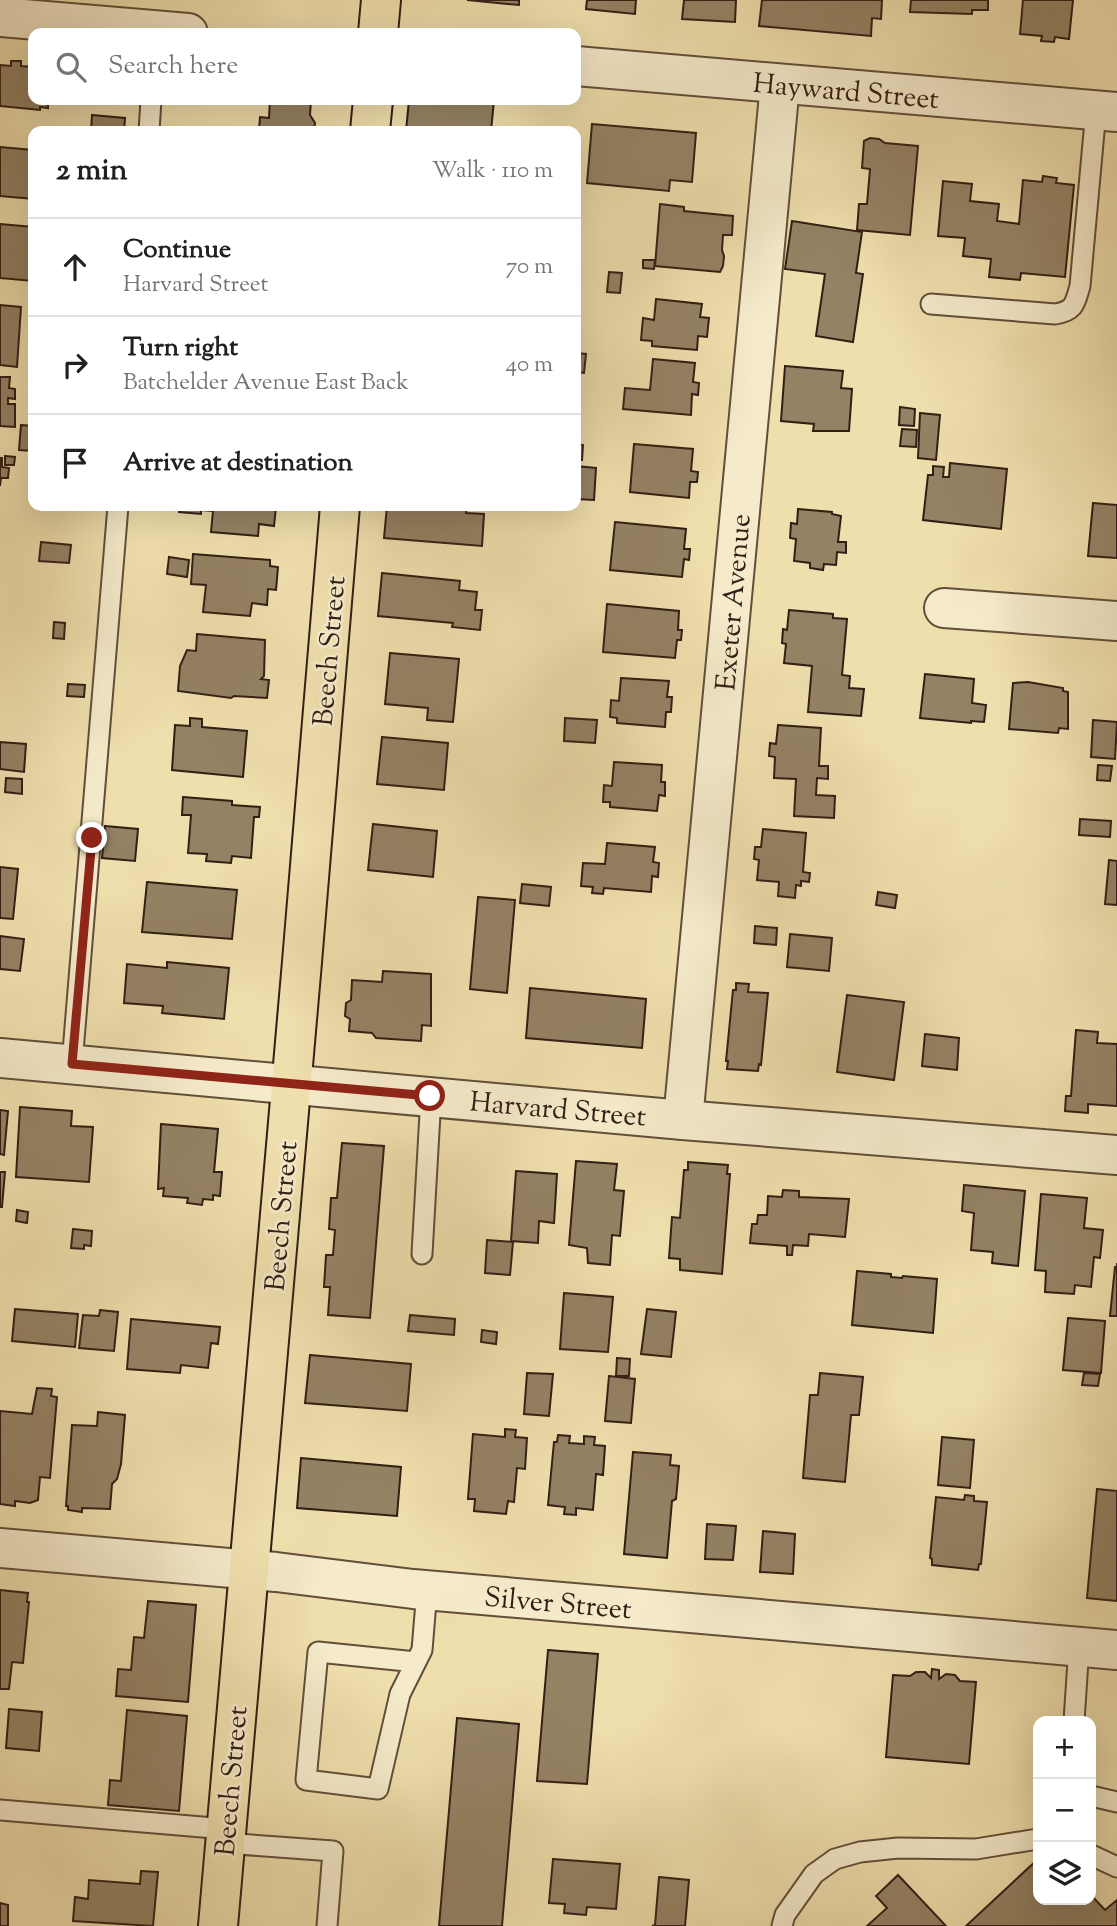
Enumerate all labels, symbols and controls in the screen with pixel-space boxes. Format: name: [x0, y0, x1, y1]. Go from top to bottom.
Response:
search box: [28, 28, 581, 105]
icon: search: [52, 48, 90, 86]
text: Search here: [108, 48, 238, 85]
street label: Hayward Street: [751, 65, 941, 121]
text: 2 min: [56, 150, 128, 193]
text: Walk · 110 m: [432, 155, 553, 188]
text: Continue: [123, 232, 231, 269]
icon: ahead: [56, 248, 94, 286]
text: 70 m: [506, 251, 553, 284]
text: Harvard Street: [123, 269, 268, 302]
text: Turn right: [123, 330, 238, 367]
icon: right: [56, 346, 94, 384]
text: 40 m: [506, 349, 553, 382]
text: Batchelder Avenue East Back: [123, 367, 409, 400]
icon: arrive: [56, 444, 94, 482]
text: Arrive at destination: [123, 445, 353, 482]
street label: Exeter Avenue: [707, 512, 763, 692]
street label: Beech Street: [304, 574, 358, 728]
route end: [76, 822, 107, 853]
route start: [414, 1080, 445, 1111]
street label: Harvard Street: [468, 1083, 648, 1139]
street label: Beech Street: [256, 1139, 310, 1293]
street label: Silver Street: [482, 1579, 634, 1631]
street label: Beech Street: [206, 1704, 260, 1858]
map controls: [1033, 1716, 1096, 1905]
button: +: [1033, 1716, 1096, 1779]
button: −: [1033, 1779, 1096, 1842]
button: layers: [1033, 1842, 1096, 1905]

